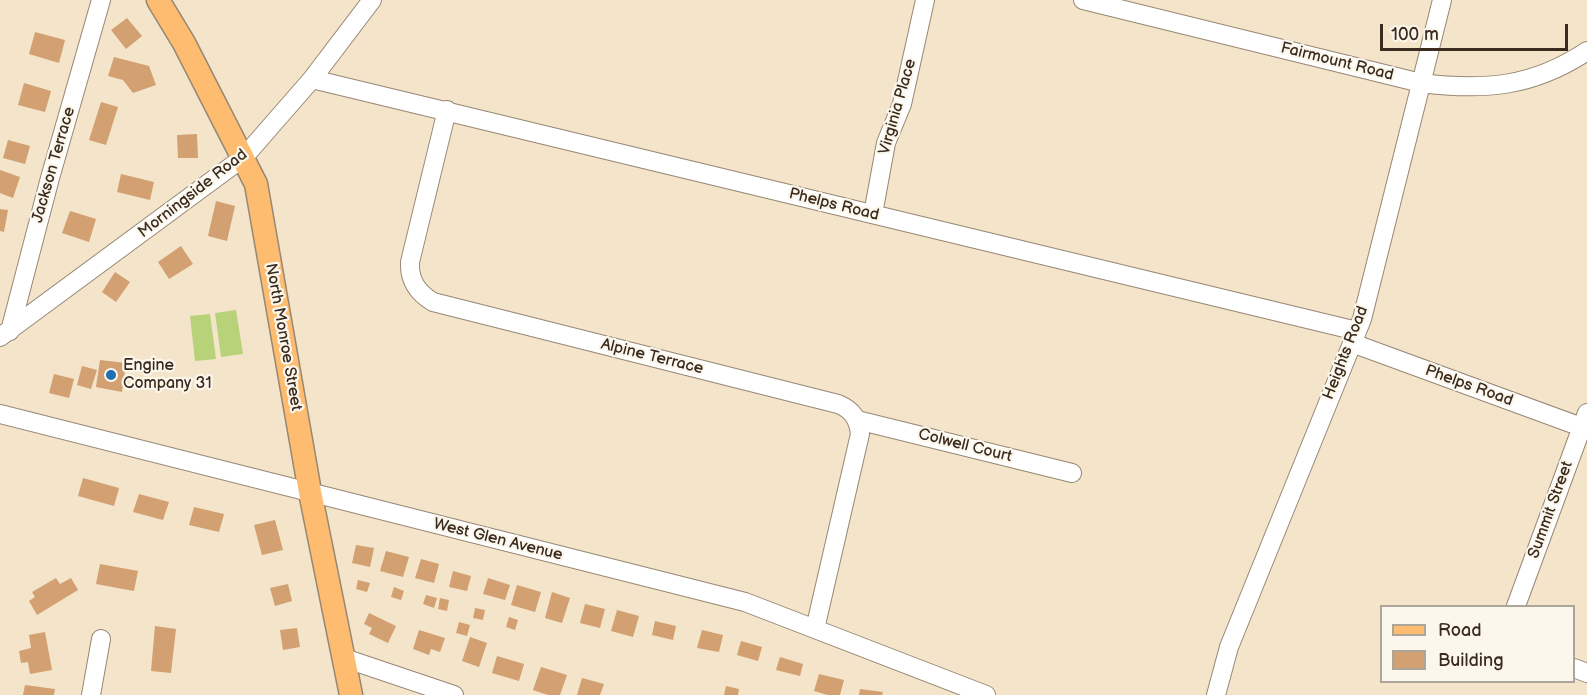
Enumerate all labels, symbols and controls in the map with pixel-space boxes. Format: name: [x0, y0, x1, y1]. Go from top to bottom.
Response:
scale bar: [1383, 12, 1570, 50]
text: 100 m: [1391, 24, 1439, 45]
street label: Fairmount Road: [1279, 39, 1395, 85]
street label: Virginia Place: [875, 57, 921, 157]
street label: Jackson Terrace: [28, 105, 80, 225]
street label: Morningside Road: [135, 145, 251, 243]
street label: Phelps Road: [787, 185, 881, 225]
street label: North Monroe Street: [261, 262, 305, 412]
street label: Heights Road: [1319, 303, 1373, 403]
street label: Alpine Terrace: [599, 335, 705, 379]
place label: Engine Company 31: [123, 356, 212, 394]
street label: Phelps Road: [1422, 361, 1516, 411]
marker: Engine Company 31: [104, 368, 118, 382]
street label: Colwell Court: [916, 425, 1014, 467]
street label: Summit Street: [1525, 459, 1577, 561]
street label: West Glen Avenue: [431, 515, 565, 565]
legend: [1380, 605, 1575, 683]
text: Road: [1438, 620, 1482, 641]
text: Building: [1438, 650, 1504, 671]

